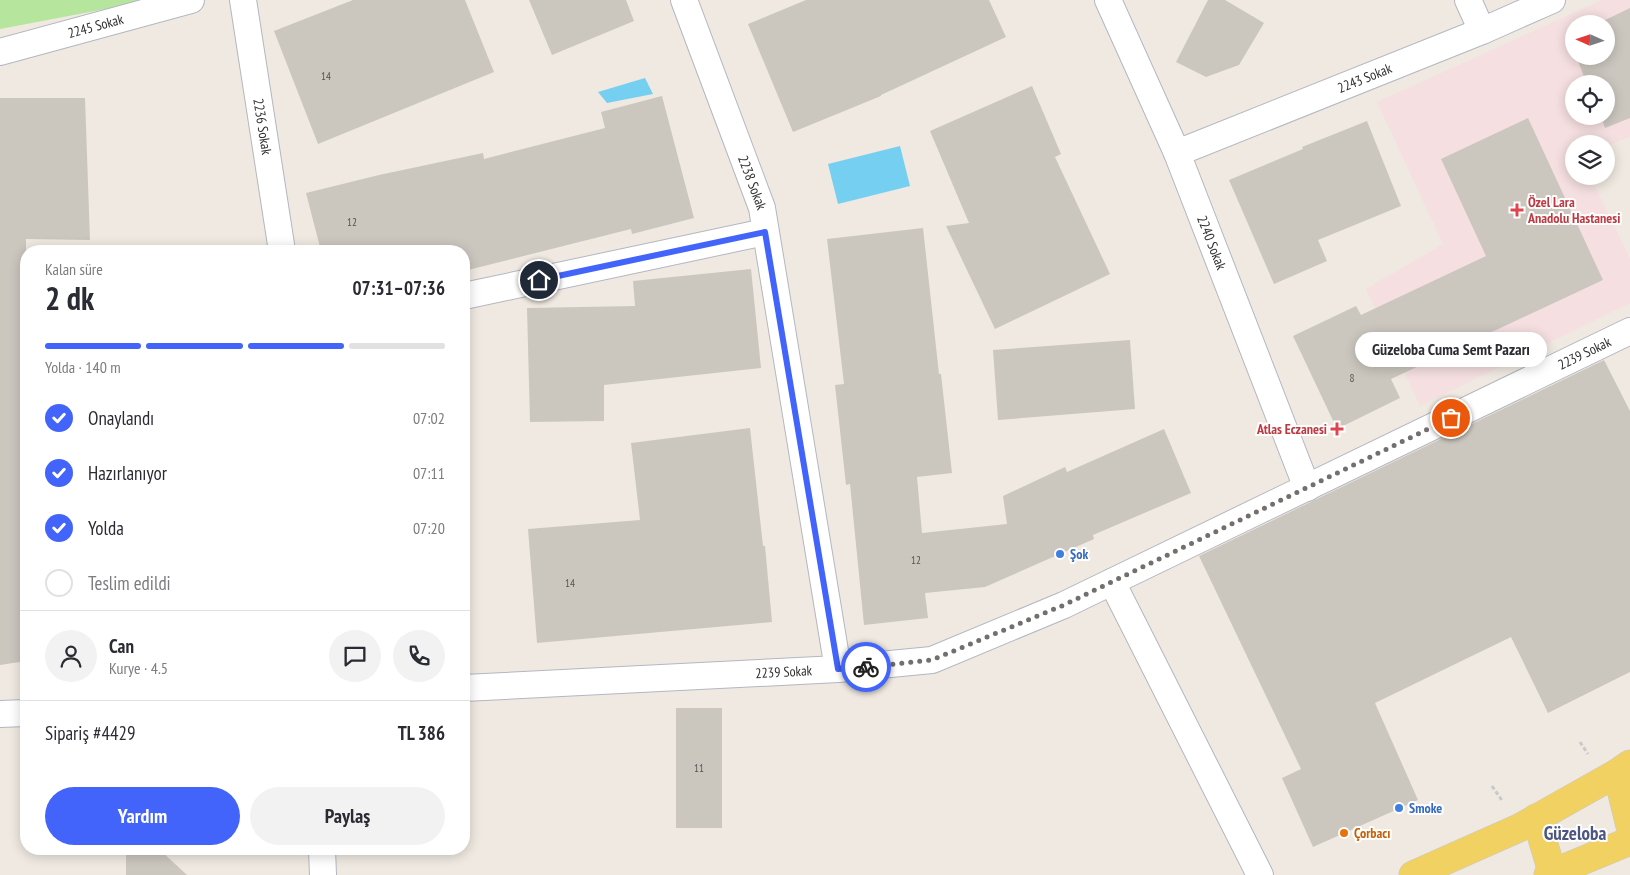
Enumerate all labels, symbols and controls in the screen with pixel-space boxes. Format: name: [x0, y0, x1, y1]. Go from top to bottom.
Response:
street label: 2245 Sokak: [66, 10, 126, 42]
north arrow: [1565, 15, 1615, 65]
map controls: [1565, 15, 1615, 185]
street label: 2243 Sokak: [1335, 59, 1395, 97]
house number: 14: [321, 69, 331, 83]
button: locate: [1565, 75, 1615, 125]
street label: 2236 Sokak: [249, 97, 276, 156]
button: layers: [1565, 135, 1615, 185]
street label: 2238 Sokak: [734, 153, 771, 213]
place label: Özel Lara Anadolu Hastanesi: [1527, 193, 1620, 227]
marker: Özel Lara Anadolu Hastanesi: [1510, 203, 1524, 217]
street label: 2240 Sokak: [1193, 213, 1231, 273]
house number: 12: [347, 215, 357, 229]
text: Kalan süre: [45, 259, 103, 279]
pin: [518, 259, 560, 301]
icon: home: [525, 266, 553, 294]
text: 07:31–07:36: [352, 276, 445, 300]
text: 2 dk: [45, 277, 94, 319]
street label: 2239 Sokak: [1555, 332, 1614, 374]
callout: Güzeloba Cuma Semt Pazarı: [1355, 333, 1547, 368]
text: Güzeloba Cuma Semt Pazarı: [1372, 339, 1530, 359]
text: Yolda · 140 m: [45, 357, 121, 377]
house number: 8: [1350, 371, 1355, 385]
pin: [1430, 397, 1472, 439]
icon: check: [45, 404, 73, 432]
icon: bag: [1437, 404, 1465, 432]
text: Onaylandı: [88, 406, 154, 430]
text: 07:02: [413, 408, 445, 428]
place label: Atlas Eczanesi: [1256, 420, 1327, 438]
marker: Atlas Eczanesi: [1331, 423, 1343, 435]
icon: check: [45, 459, 73, 487]
text: Hazırlanıyor: [88, 461, 167, 485]
text: 07:11: [413, 463, 445, 483]
icon: check: [45, 514, 73, 542]
text: Yolda: [88, 516, 124, 540]
text: 07:20: [413, 518, 445, 538]
place label: Şok: [1070, 545, 1088, 563]
marker: Şok: [1054, 548, 1066, 560]
house number: 12: [911, 553, 921, 567]
text: Teslim edildi: [88, 571, 171, 595]
house number: 14: [565, 576, 575, 590]
button: person: [45, 630, 97, 682]
button: chat: [329, 630, 381, 682]
button: phone: [393, 630, 445, 682]
text: Can: [109, 634, 134, 658]
courier: [841, 642, 891, 692]
icon: bike: [852, 653, 880, 681]
text: Kurye · 4.5: [109, 658, 168, 678]
street label: 2239 Sokak: [755, 661, 813, 682]
text: Sipariş #4429: [45, 721, 136, 745]
text: TL 386: [398, 721, 445, 745]
house number: 11: [694, 761, 704, 775]
button: Yardım: [45, 787, 240, 845]
button: Paylaş: [250, 787, 445, 845]
place label: Smoke: [1409, 799, 1442, 817]
marker: Smoke: [1393, 802, 1405, 814]
district label: Güzeloba: [1544, 821, 1606, 845]
place label: Çorbacı: [1354, 824, 1390, 842]
marker: Çorbacı: [1338, 827, 1350, 839]

